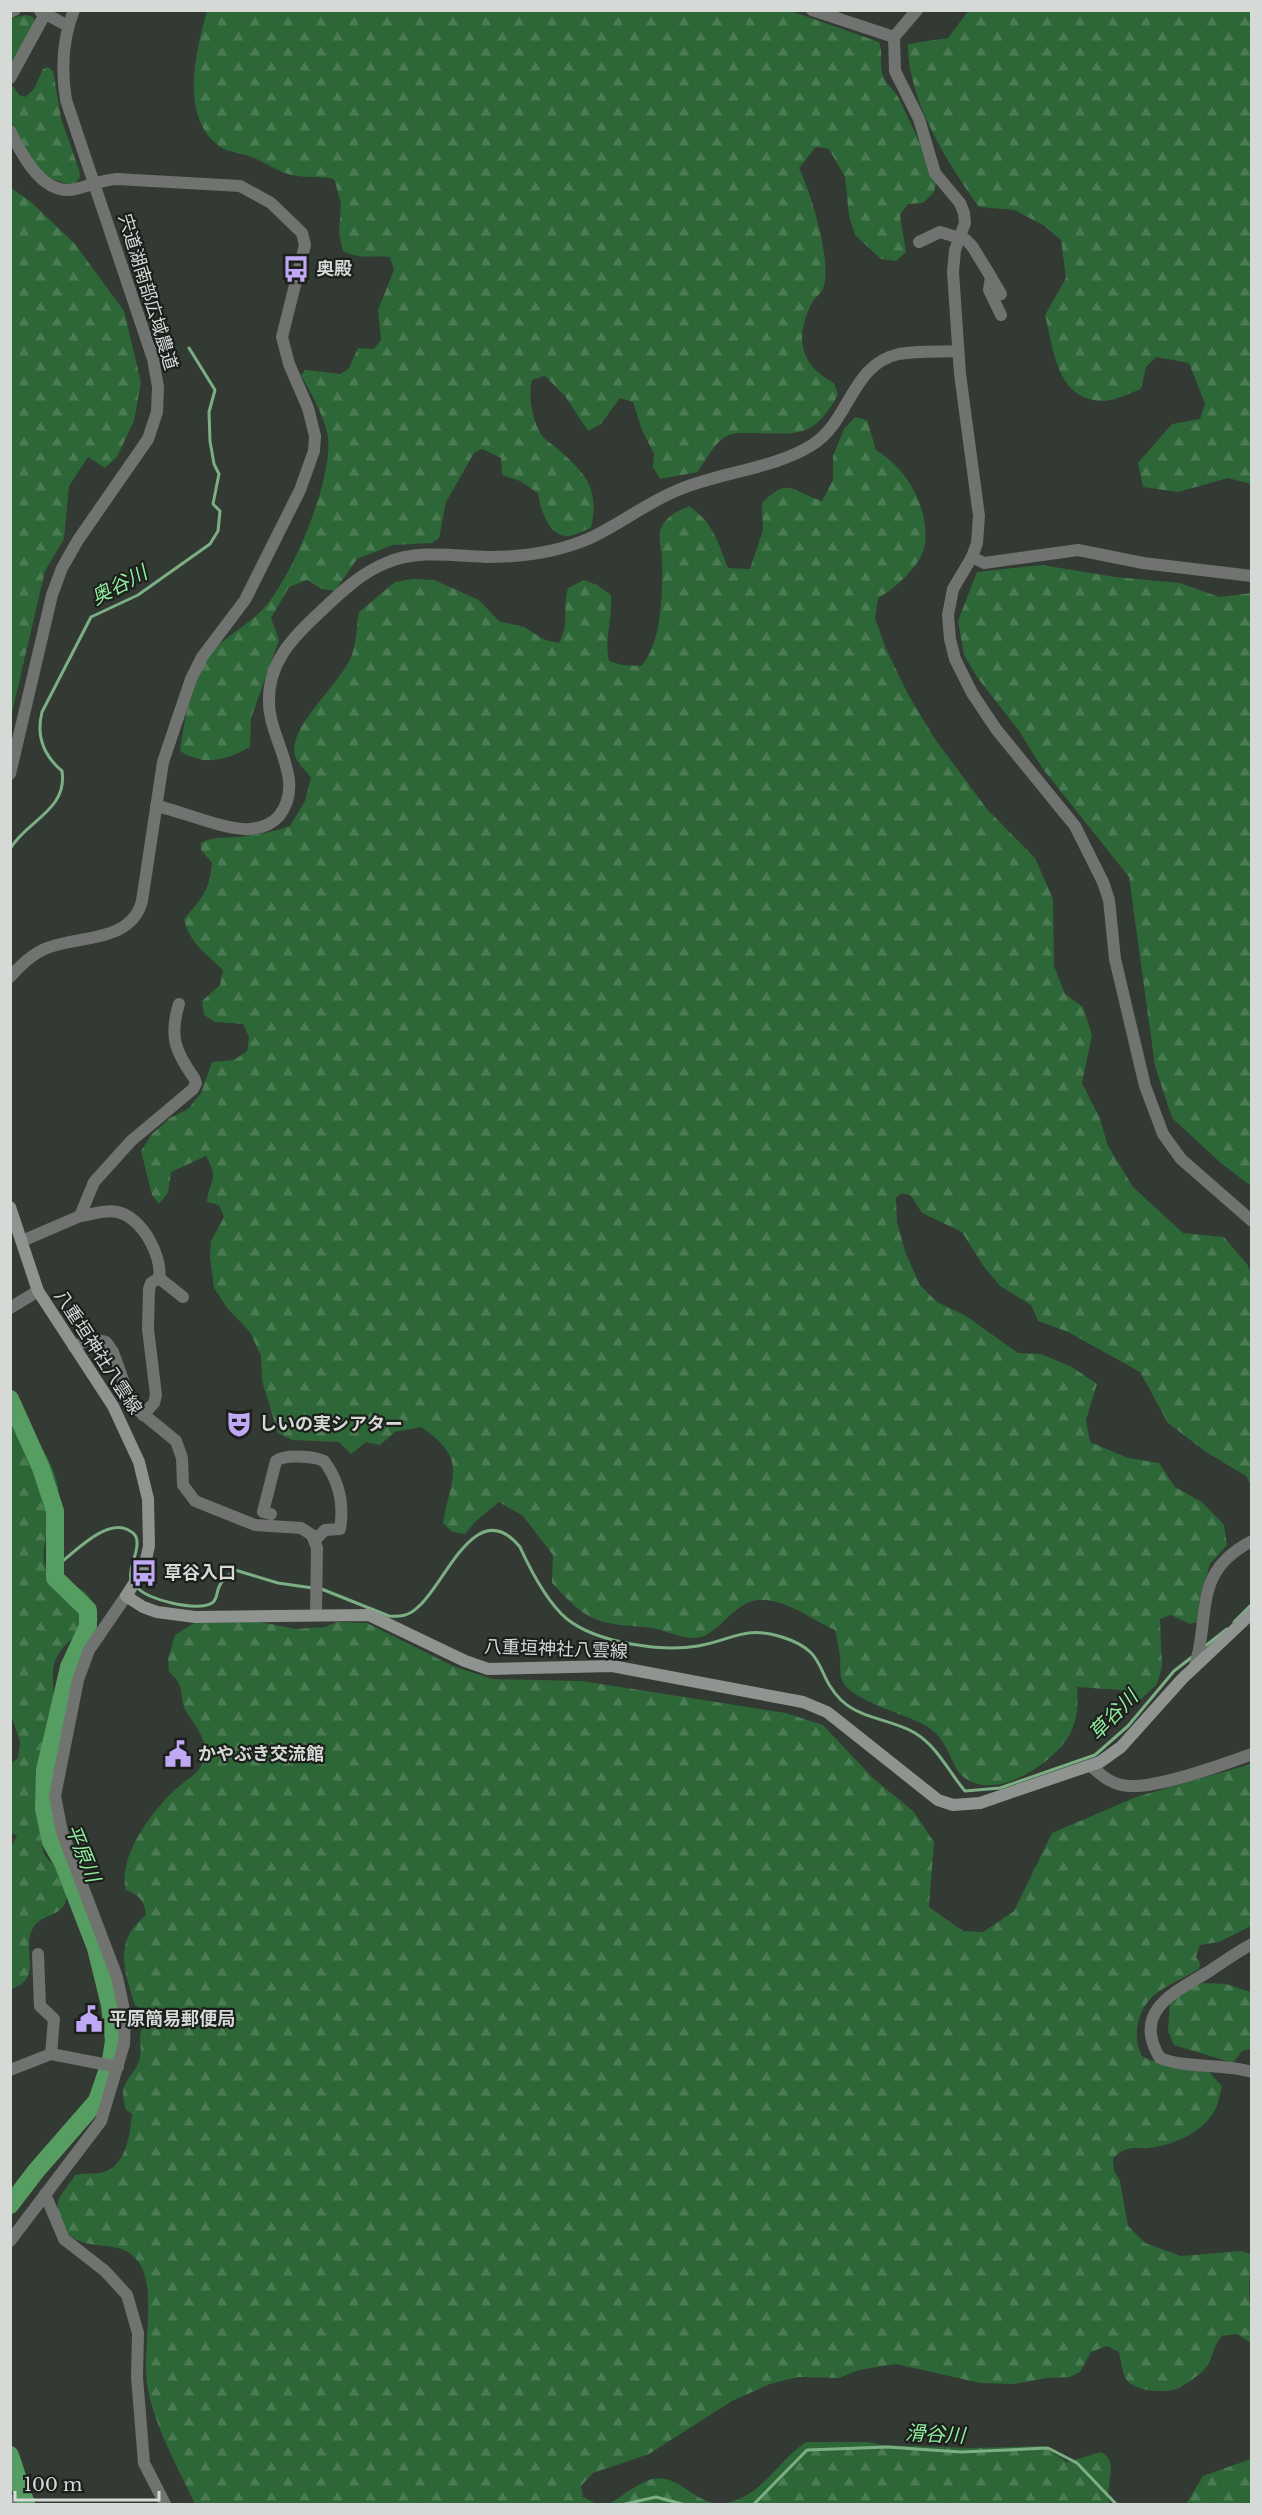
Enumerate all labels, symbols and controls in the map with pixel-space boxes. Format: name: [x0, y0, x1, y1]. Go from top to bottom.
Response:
street label: 宍道湖南部広域農道: [114, 211, 182, 373]
bus stop icon: 奥殿: [281, 254, 311, 284]
place label: 奥殿: [316, 258, 352, 280]
water label: 奥谷川: [87, 559, 153, 610]
street label: 八重垣神社八雲線: [50, 1286, 146, 1418]
theatre icon: しいの実シアター: [224, 1409, 254, 1439]
place label: しいの実シアター: [259, 1413, 403, 1435]
bus stop icon: 草谷入口: [129, 1558, 159, 1588]
place label: 草谷入口: [164, 1562, 236, 1584]
street label: 八重垣神社八雲線: [484, 1635, 628, 1663]
water label: 草谷川: [1084, 1684, 1144, 1745]
public building icon: かやぶき交流館: [163, 1739, 193, 1769]
place label: かやぶき交流館: [198, 1743, 324, 1765]
water label: 平原川: [61, 1821, 106, 1887]
public building icon: 平原簡易郵便局: [74, 2004, 104, 2034]
place label: 平原簡易郵便局: [109, 2008, 235, 2030]
water label: 滑谷川: [904, 2420, 968, 2448]
scale bar: [15, 2464, 159, 2502]
text: 100 m: [24, 2474, 82, 2496]

